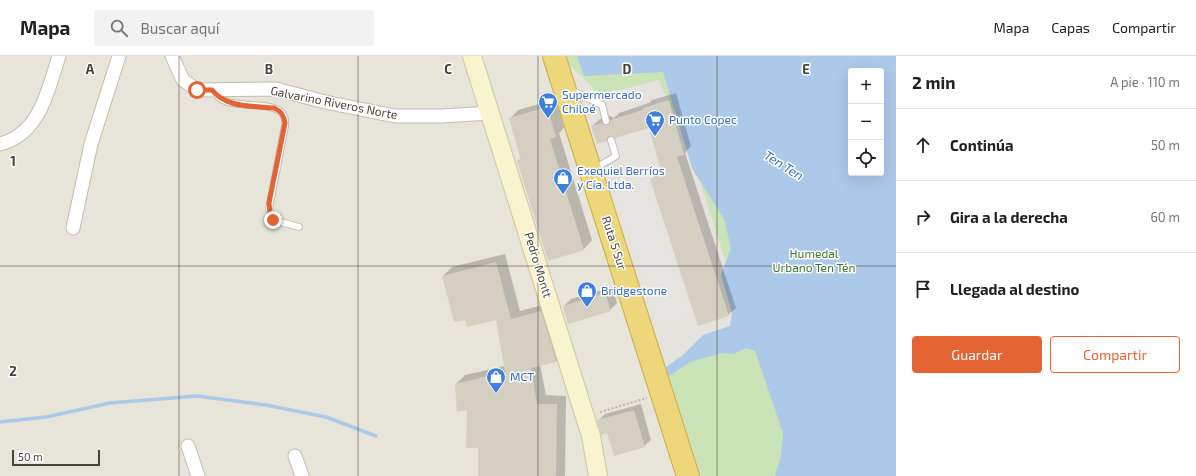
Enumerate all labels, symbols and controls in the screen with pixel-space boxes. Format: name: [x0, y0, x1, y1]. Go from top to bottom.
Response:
search box: [94, 10, 374, 46]
text: Mapa: [20, 16, 70, 39]
icon: search: [108, 17, 130, 39]
text: Buscar aquí: [140, 19, 220, 37]
text: Mapa: [994, 19, 1029, 36]
text: Capas: [1051, 19, 1090, 36]
text: Compartir: [1112, 19, 1176, 36]
text: A: [86, 61, 95, 77]
text: B: [265, 61, 273, 77]
text: C: [444, 61, 452, 77]
text: D: [623, 61, 632, 77]
text: E: [802, 61, 810, 77]
map controls: [848, 68, 884, 176]
button: +: [848, 68, 884, 104]
text: 2 min: [912, 72, 955, 92]
text: A pie · 110 m: [1110, 74, 1180, 90]
route start: [188, 81, 206, 99]
street label: Galvarino Riveros Norte: [270, 83, 399, 121]
place label: Supermercado Chiloé: [562, 87, 642, 115]
supermarket icon: Supermercado Chiloé: [537, 91, 559, 119]
button: −: [848, 104, 884, 140]
supermarket icon: Punto Copec: [644, 109, 666, 137]
place label: Punto Copec: [669, 112, 737, 126]
icon: ahead: [912, 134, 934, 156]
text: Continúa: [950, 136, 1013, 154]
text: 50 m: [1151, 137, 1180, 153]
button: locate: [848, 140, 884, 176]
water label: Ten Ten: [761, 147, 807, 183]
text: 1: [10, 153, 16, 169]
place label: Exequiel Berríos y Cía. Ltda.: [577, 163, 665, 191]
shop icon: Exequiel Berríos y Cía. Ltda.: [552, 167, 574, 195]
icon: right: [912, 206, 934, 228]
text: Gira a la derecha: [950, 208, 1068, 226]
text: 60 m: [1150, 209, 1180, 225]
route end: [264, 211, 282, 229]
street label: Ruta 5 Sur: [600, 214, 630, 271]
street label: Pedro Montt: [522, 230, 556, 300]
park label: Humedal Urbano Ten Tén: [773, 246, 855, 274]
icon: arrive: [912, 278, 934, 300]
shop icon: Bridgestone: [576, 280, 598, 308]
text: Llegada al destino: [950, 280, 1079, 298]
place label: Bridgestone: [601, 283, 667, 297]
button: Guardar: [912, 336, 1042, 373]
button: Compartir: [1050, 336, 1180, 373]
text: 2: [9, 363, 17, 379]
shop icon: MCT: [485, 366, 507, 394]
place label: MCT: [510, 369, 534, 383]
scale bar: [12, 448, 100, 467]
text: 50 m: [18, 450, 43, 463]

